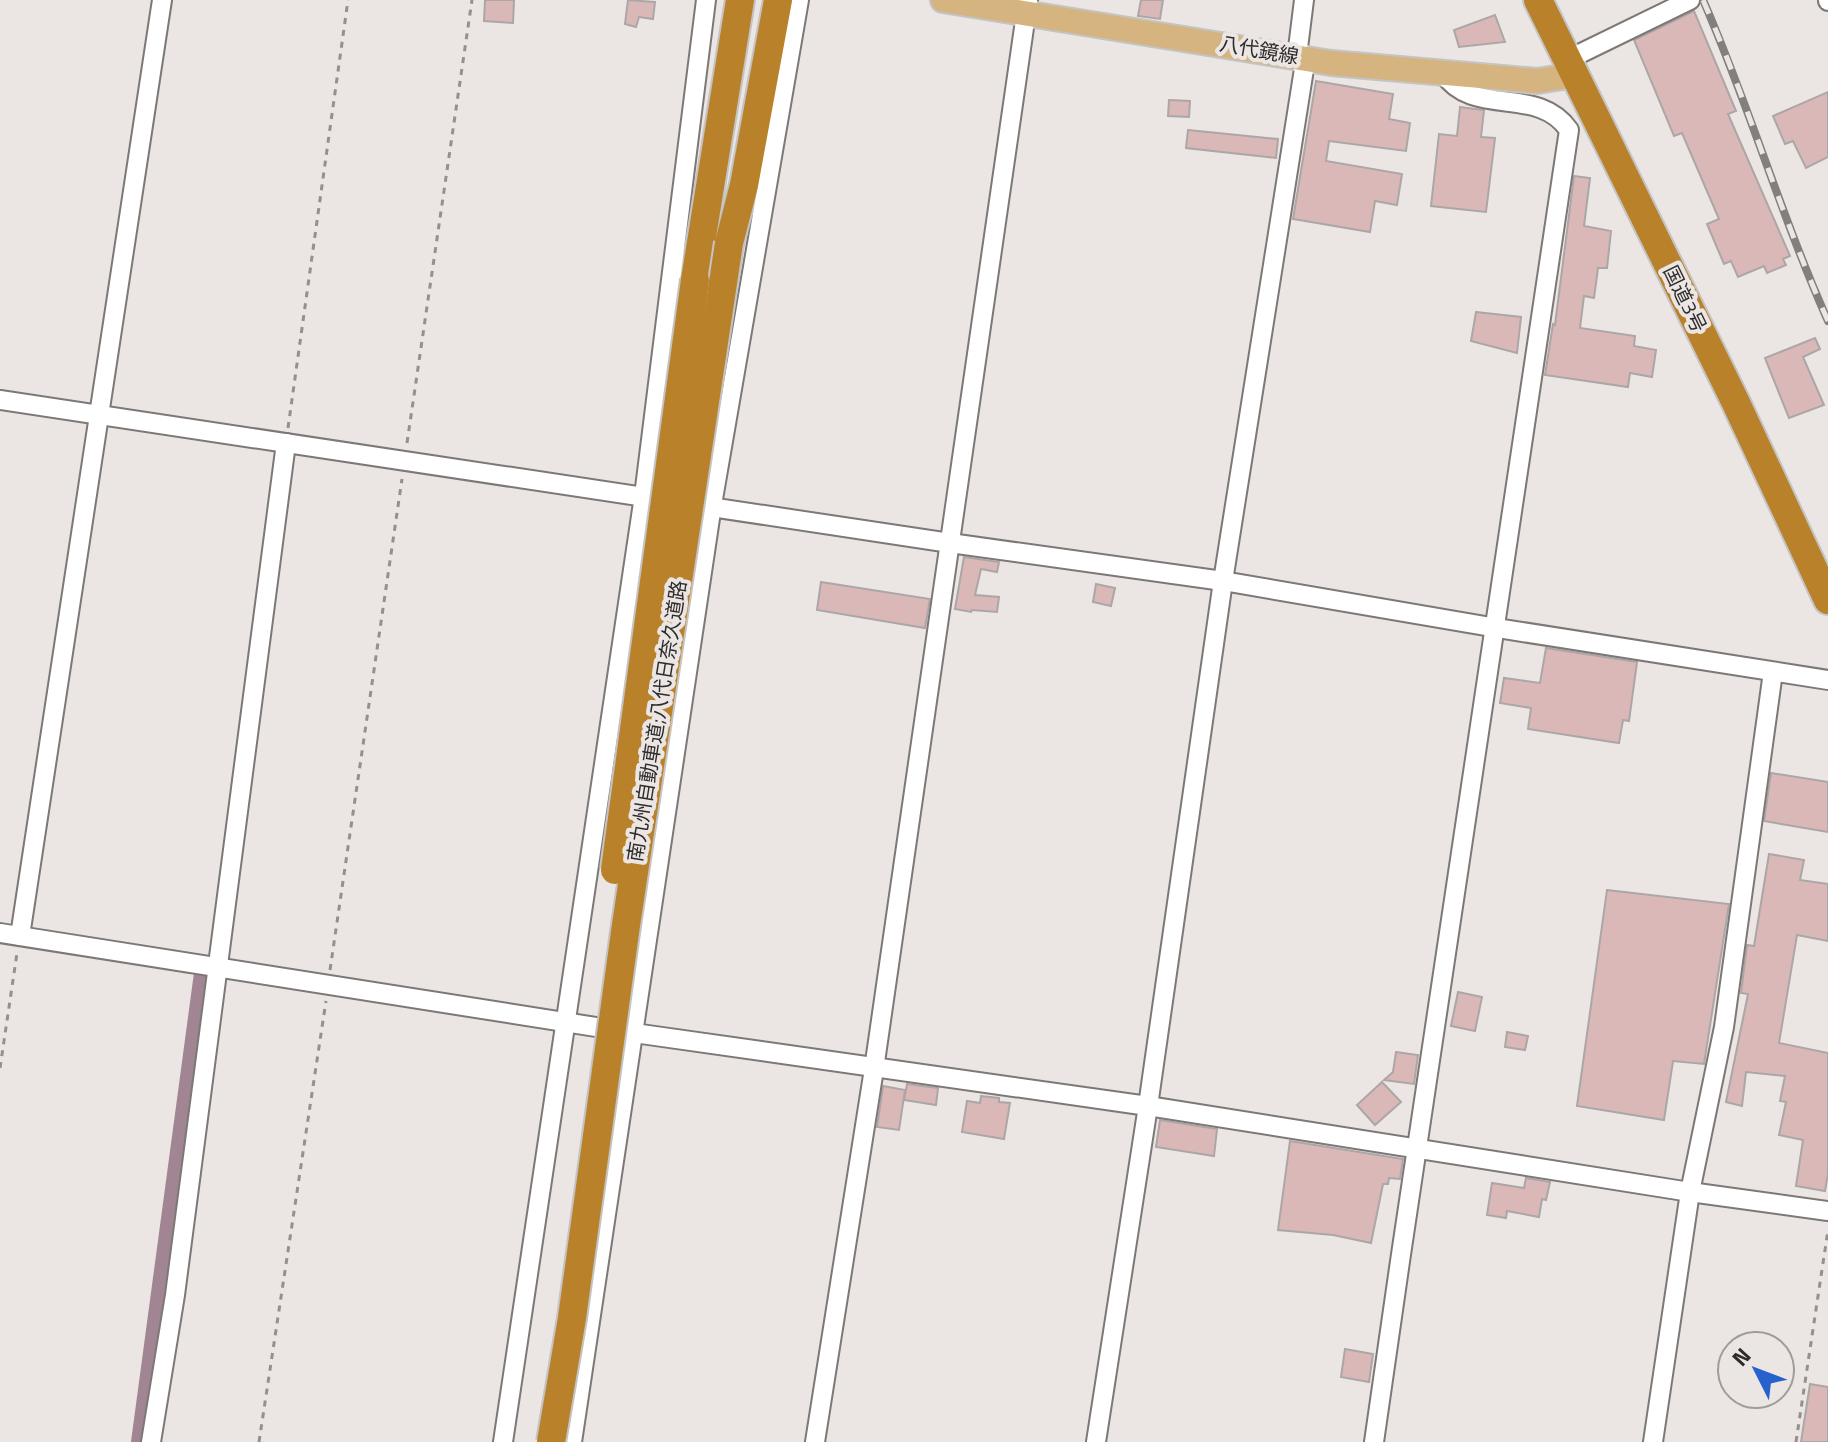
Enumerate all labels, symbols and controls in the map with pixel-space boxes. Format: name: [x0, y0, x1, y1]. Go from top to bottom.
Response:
street label: 八代鏡線: [1217, 27, 1301, 72]
street label: 国道3号: [1656, 260, 1715, 338]
street label: 南九州自動車道;八代日奈久道路: [619, 578, 694, 864]
north arrow: [1716, 1330, 1796, 1410]
text: N: [1723, 1340, 1759, 1374]

